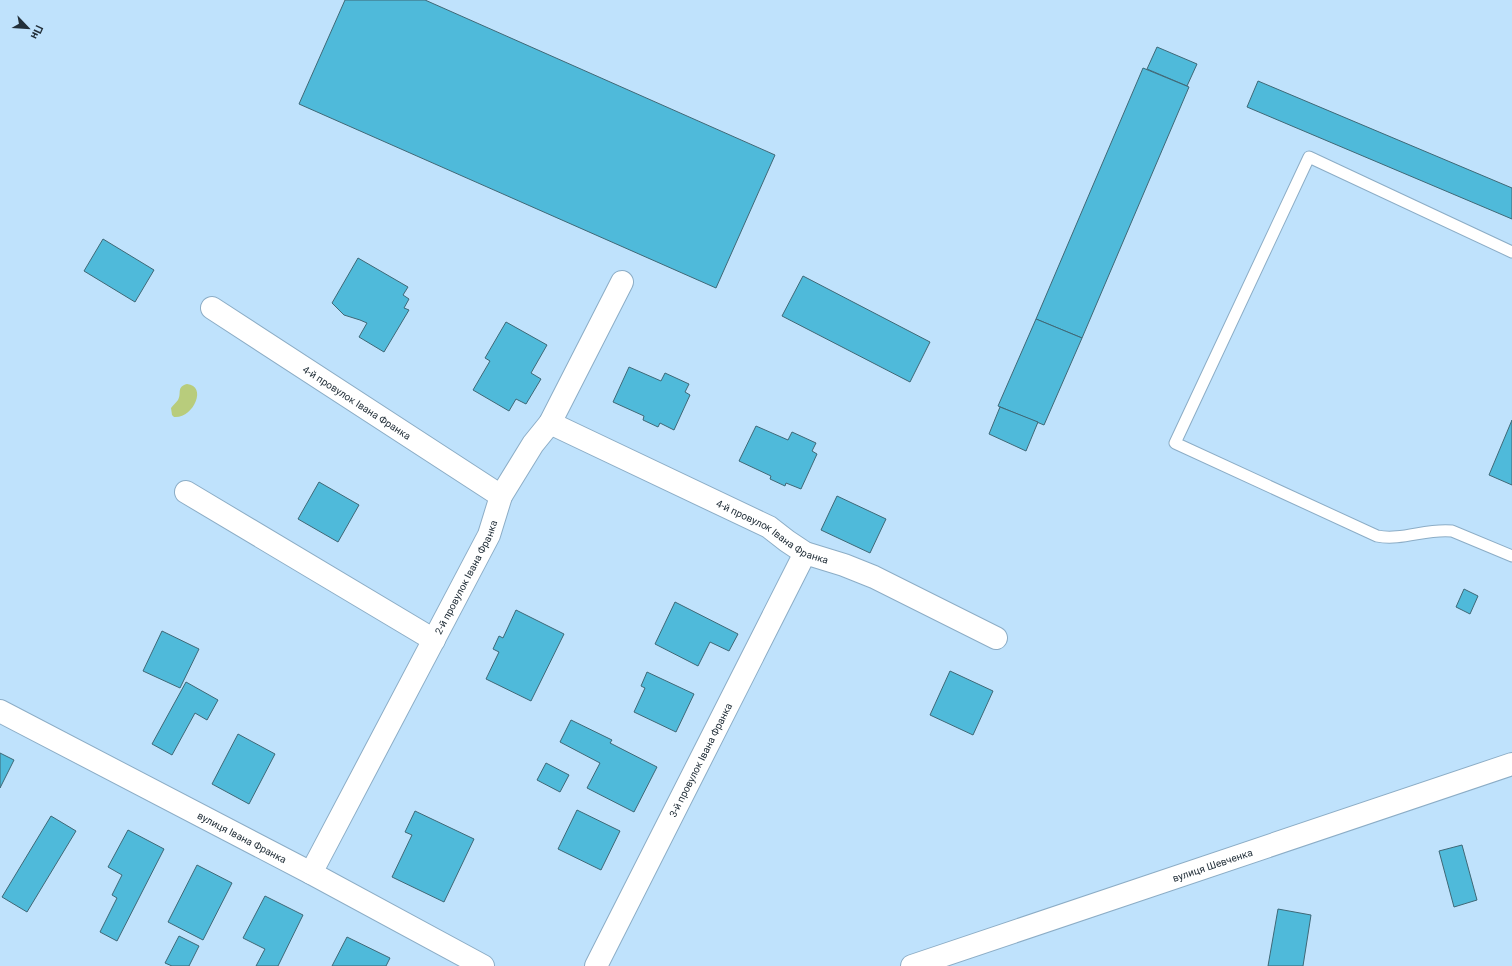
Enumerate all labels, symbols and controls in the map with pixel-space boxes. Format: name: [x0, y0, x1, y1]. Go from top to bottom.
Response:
north arrow: [8, 8, 48, 48]
text: Пн: [28, 23, 45, 41]
street label: 4-й провулок Івана Франка: [301, 363, 413, 441]
street label: 4-й провулок Івана Франка: [715, 497, 830, 565]
street label: 2-й провулок Івана Франка: [432, 519, 499, 636]
street label: 3-й провулок Івана Франка: [667, 701, 734, 819]
street label: вулиця Івана Франка: [196, 809, 288, 865]
street label: вулиця Шевченка: [1171, 846, 1254, 883]

